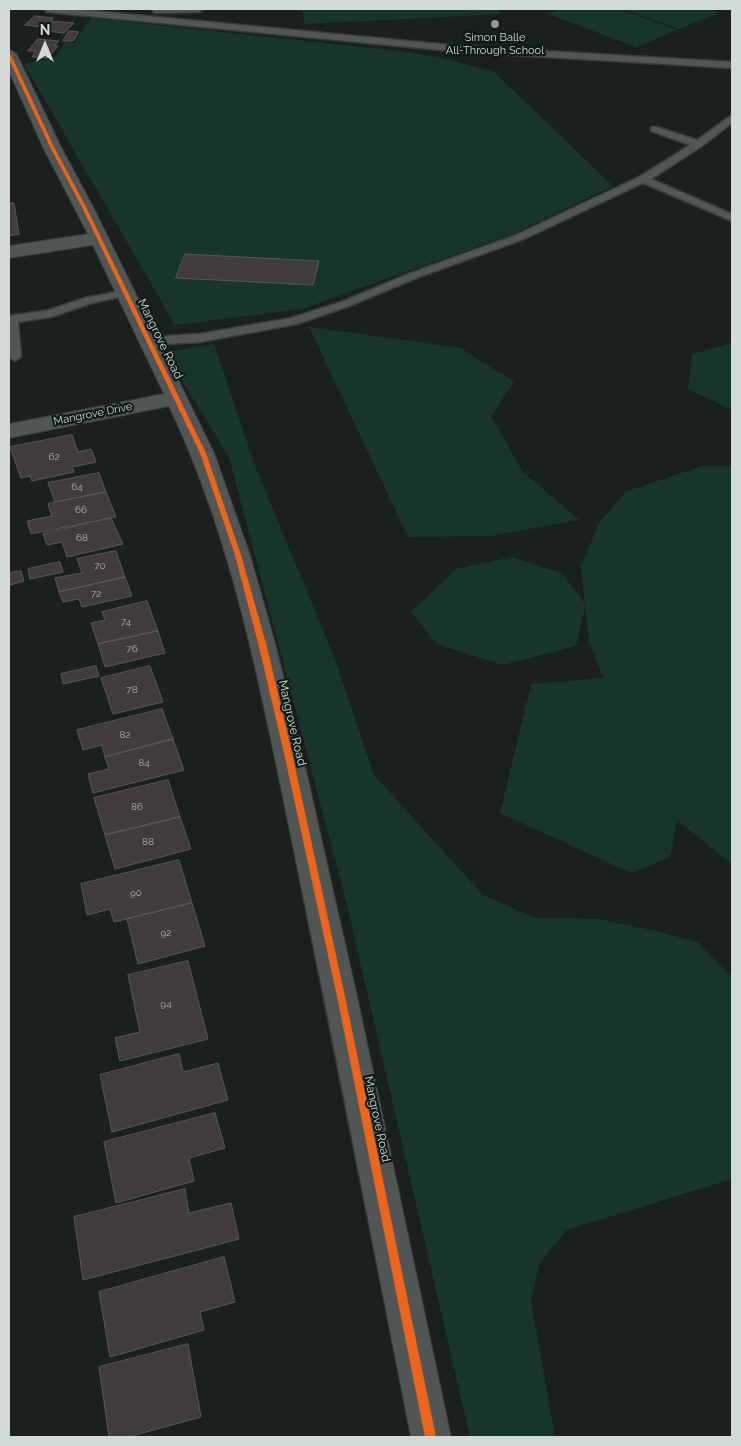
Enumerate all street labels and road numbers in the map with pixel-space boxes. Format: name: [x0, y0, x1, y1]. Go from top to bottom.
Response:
street label: Mangrove Road: [134, 297, 186, 381]
street label: Mangrove Drive: [52, 400, 134, 428]
street label: Mangrove Road: [275, 679, 309, 767]
street label: Mangrove Road: [361, 1075, 393, 1163]

